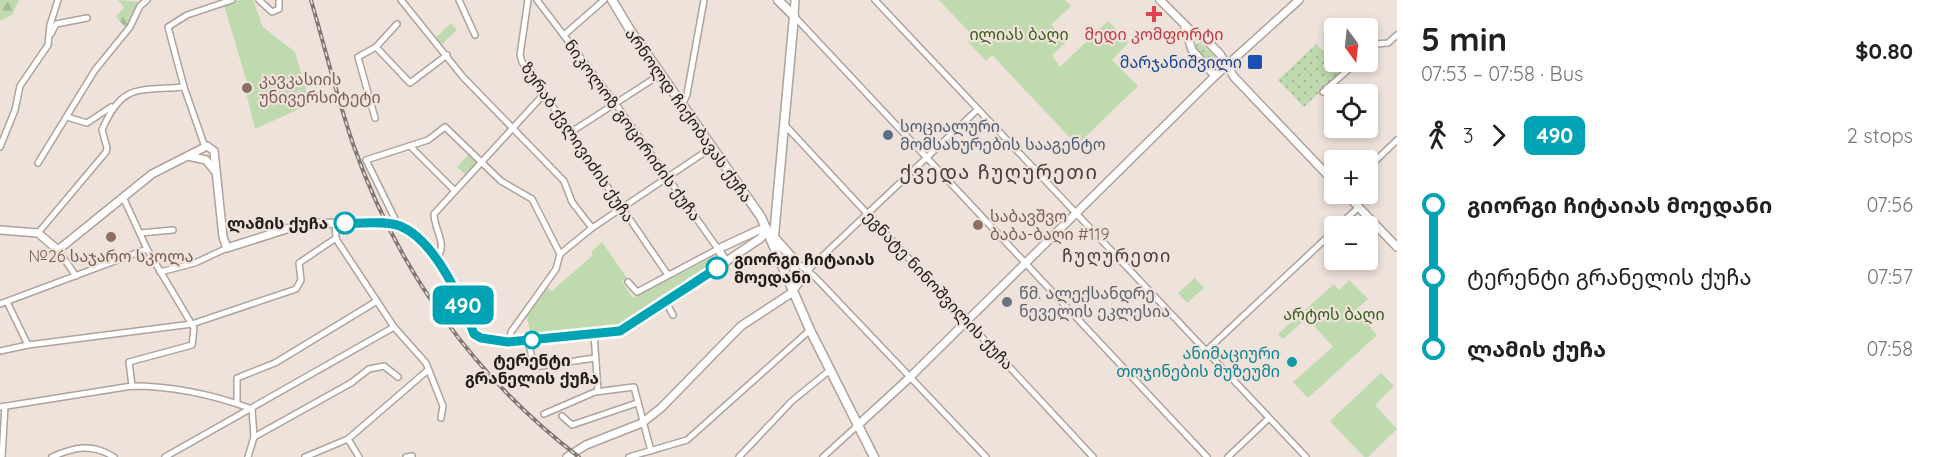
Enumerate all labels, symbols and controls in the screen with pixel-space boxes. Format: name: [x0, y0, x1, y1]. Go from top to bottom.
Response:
marker: მედი კომფორტი: [1145, 5, 1163, 23]
north arrow: [1324, 18, 1378, 72]
map controls: [1324, 18, 1378, 270]
text: 5 min: [1421, 18, 1507, 59]
street label: არნოლდ ჩიქობავას ქუჩა: [620, 24, 757, 207]
park label: ილიას ბაღი: [969, 24, 1069, 45]
place label: მედი კომფორტი: [1085, 24, 1223, 45]
street label: ნიკოლოზ გოცირიძის ქუჩა: [560, 35, 706, 225]
text: $0.80: [1855, 37, 1913, 65]
place label: მარჯანიშვილი: [1120, 52, 1242, 73]
marker: მარჯანიშვილი: [1246, 53, 1264, 71]
street label: ზურაბ ქვლივიძის ქუჩა: [516, 58, 639, 226]
text: 07:53 – 07:58 · Bus: [1421, 61, 1583, 86]
place label: კავკასიის უნივერსიტეტი: [259, 69, 381, 107]
marker: კავკასიის უნივერსიტეტი: [240, 81, 254, 95]
button: locate: [1324, 84, 1378, 138]
place label: სოციალური მომსახურების სააგენტო: [900, 116, 1106, 154]
icon: walk: [1421, 119, 1454, 152]
icon: forward: [1482, 119, 1515, 152]
text: 490: [1536, 122, 1573, 148]
text: 3: [1463, 123, 1473, 148]
text: 2 stops: [1847, 123, 1913, 148]
marker: სოციალური მომსახურების სააგენტო: [881, 128, 895, 142]
button: +: [1324, 150, 1378, 204]
district label: ქვედა ჩუღურეთი: [900, 159, 1098, 185]
text: გიორგი ჩიტაიას მოედანი: [1467, 191, 1772, 219]
text: 07:56: [1867, 192, 1913, 217]
street label: ეგნატე ნინოშვილის ქუჩა: [859, 206, 1018, 374]
place label: საბავშვო ბაბა-ბაღი #119: [990, 206, 1109, 244]
marker: ლამის ქუჩა: [334, 212, 356, 234]
place label: ლამის ქუჩა: [227, 213, 328, 234]
button: −: [1324, 216, 1378, 270]
marker: საბავშვო ბაბა-ბაღი #119: [971, 218, 985, 232]
marker: №26 საჯარო სკოლა: [104, 230, 118, 244]
district label: ჩუღურეთი: [1062, 244, 1172, 267]
place label: №26 საჯარო სკოლა: [29, 246, 193, 267]
place label: გიორგი ჩიტაიას მოედანი: [734, 249, 875, 288]
marker: გიორგი ჩიტაიას მოედანი: [706, 257, 728, 279]
text: ტერენტი გრანელის ქუჩა: [1467, 263, 1752, 291]
text: 07:57: [1867, 264, 1913, 289]
place label: წმ. ალექსანდრე ნეველის ეკლესია: [1019, 283, 1170, 322]
line badge: 490: [428, 286, 498, 324]
text: 490: [445, 292, 481, 318]
marker: წმ. ალექსანდრე ნეველის ეკლესია: [1000, 295, 1014, 309]
park label: არტოს ბაღი: [1283, 304, 1385, 324]
marker: ტერენტი გრანელის ქუჩა: [523, 331, 541, 349]
text: ლამის ქუჩა: [1467, 335, 1606, 363]
text: 07:58: [1867, 336, 1913, 361]
place label: ანიმაციური თოჯინების მუზეუმი: [1116, 343, 1280, 381]
place label: ტერენტი გრანელის ქუჩა: [465, 350, 599, 389]
marker: ანიმაციური თოჯინების მუზეუმი: [1285, 355, 1299, 369]

